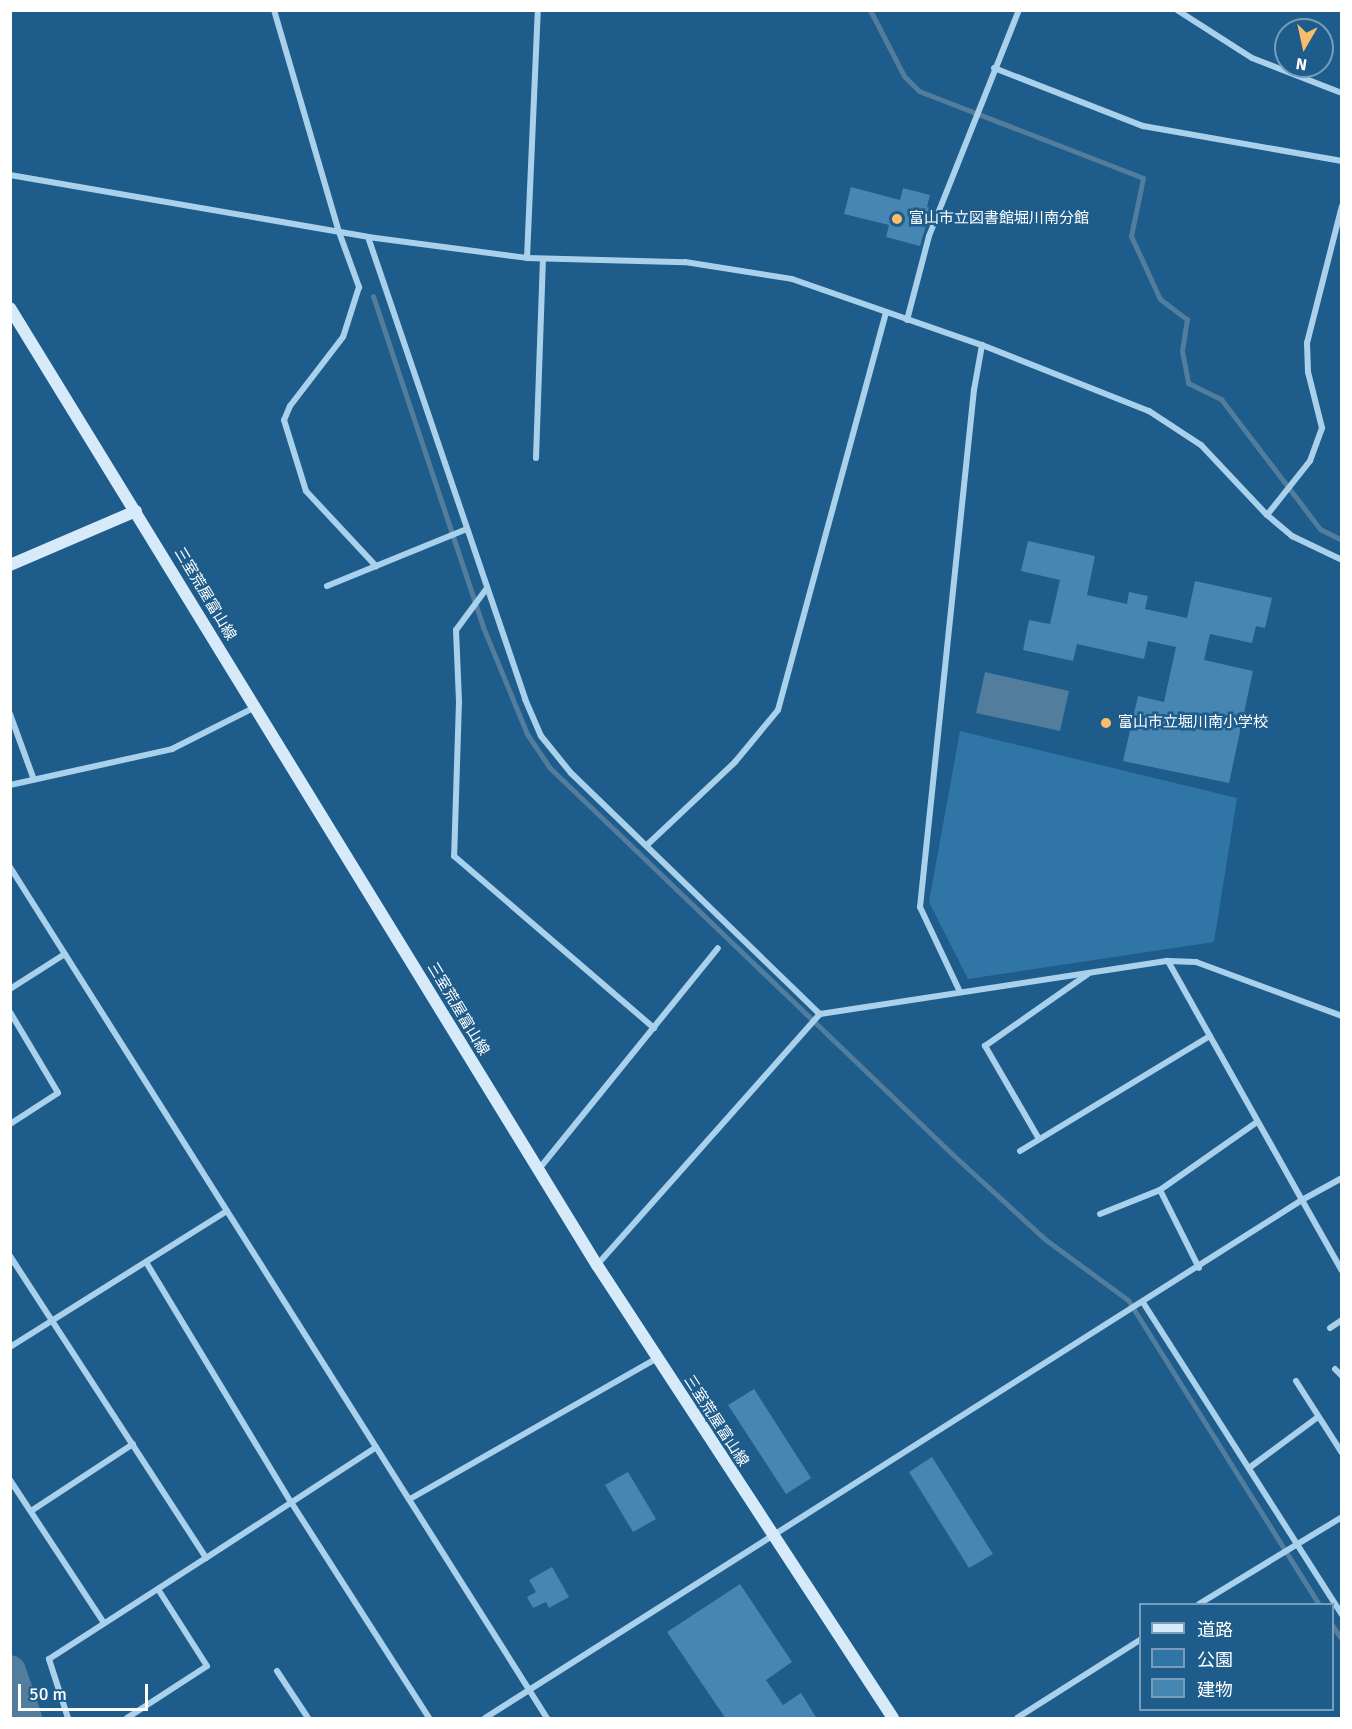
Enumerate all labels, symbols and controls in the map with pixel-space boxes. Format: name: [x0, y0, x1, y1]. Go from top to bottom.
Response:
north arrow: [1274, 18, 1334, 78]
text: N: [1294, 53, 1309, 75]
place label: 富山市立図書館堀川南分館: [909, 210, 1089, 228]
marker: 富山市立図書館堀川南分館: [890, 212, 904, 226]
street label: 三室荒屋富山線: [170, 544, 240, 644]
place label: 富山市立堀川南小学校: [1118, 714, 1268, 732]
marker: 富山市立堀川南小学校: [1099, 716, 1113, 730]
street label: 三室荒屋富山線: [423, 959, 493, 1059]
street label: 三室荒屋富山線: [680, 1372, 752, 1470]
legend: [1139, 1603, 1334, 1711]
text: 道路: [1197, 1619, 1233, 1641]
text: 公園: [1197, 1649, 1233, 1671]
scale bar: [21, 1672, 152, 1710]
text: 建物: [1197, 1679, 1233, 1701]
text: 50 m: [29, 1683, 67, 1705]

